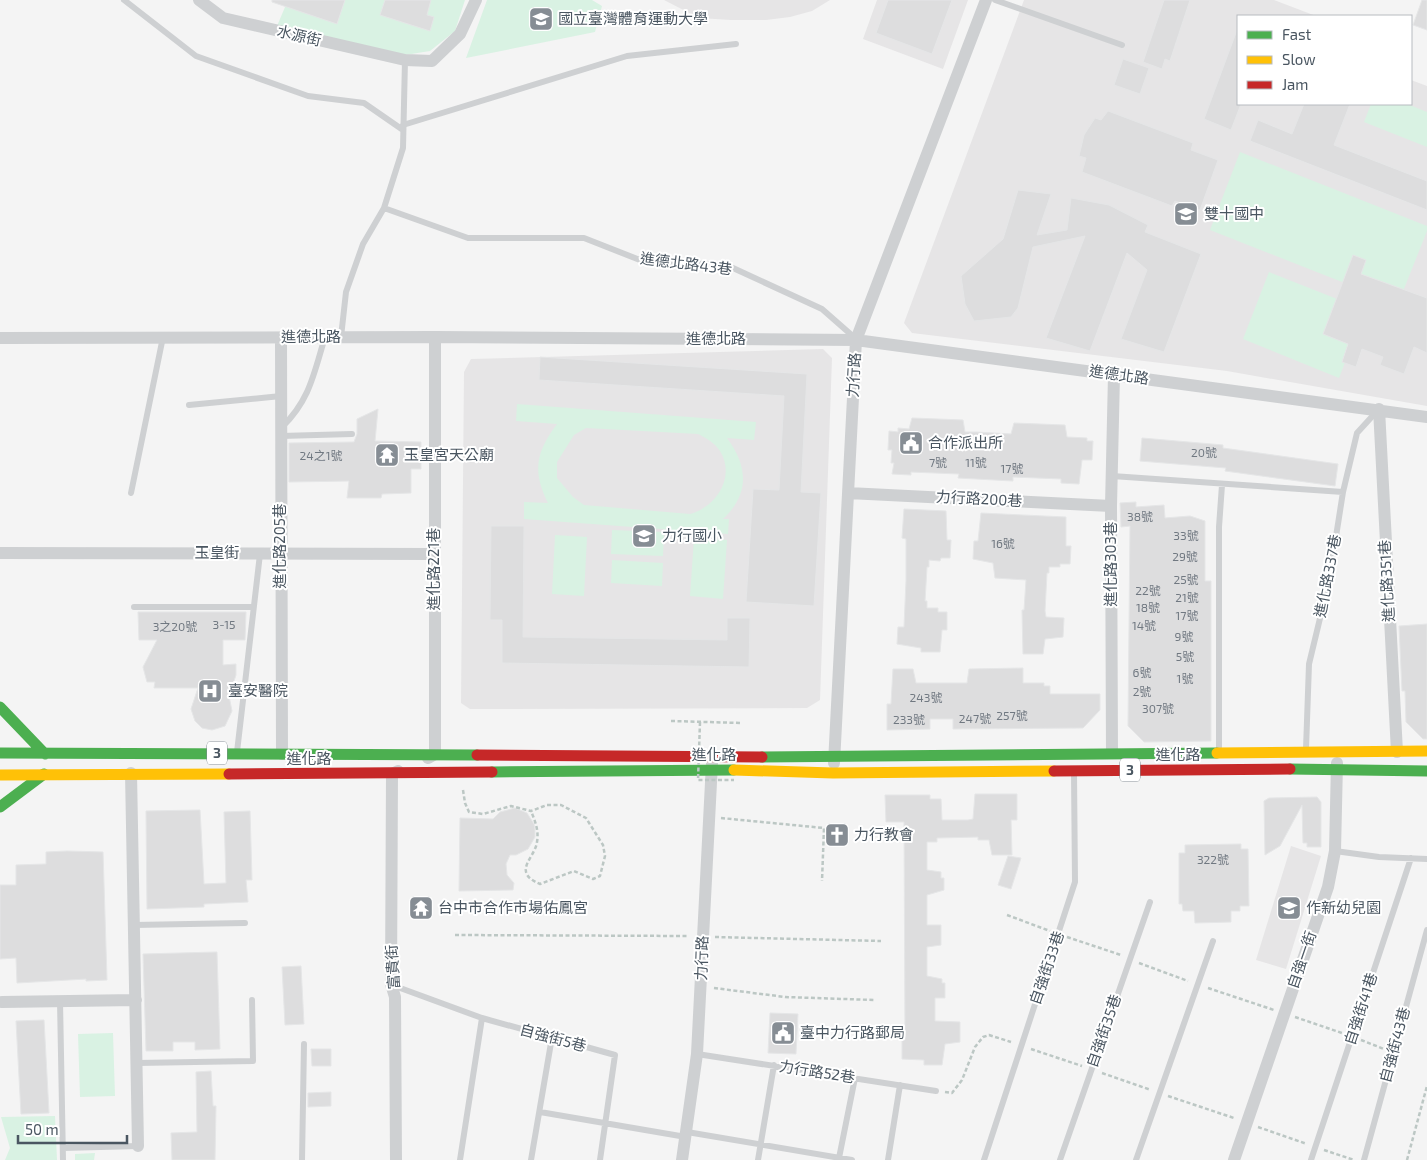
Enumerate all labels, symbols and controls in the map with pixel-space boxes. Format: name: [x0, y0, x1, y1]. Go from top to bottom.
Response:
school or university icon: 國立臺灣體育運動大學: [528, 6, 554, 32]
place label: 國立臺灣體育運動大學: [558, 9, 708, 27]
legend: [1237, 15, 1412, 105]
street label: 水源街: [275, 21, 323, 49]
text: Fast: [1282, 25, 1312, 43]
text: Slow: [1282, 50, 1316, 68]
text: Jam: [1282, 75, 1308, 93]
school or university icon: 雙十國中: [1173, 201, 1199, 227]
place label: 雙十國中: [1204, 204, 1264, 222]
street label: 進德北路43巷: [639, 248, 733, 278]
street label: 進德北路: [281, 327, 341, 345]
street label: 進德北路: [686, 329, 746, 347]
street label: 力行路: [843, 352, 863, 398]
street label: 進德北路: [1088, 361, 1150, 387]
public building icon: 合作派出所: [898, 430, 924, 456]
place label: 合作派出所: [928, 433, 1003, 451]
temple icon: 玉皇宮天公廟: [374, 442, 400, 468]
place label: 玉皇宮天公廟: [404, 445, 494, 463]
house number: 20號: [1191, 445, 1217, 459]
house number: 24之1號: [300, 448, 342, 462]
house number: 7號: [929, 455, 947, 469]
house number: 11號: [965, 455, 987, 469]
house number: 17號: [1001, 461, 1023, 475]
street label: 力行路200巷: [935, 487, 1023, 509]
street label: 進化路205巷: [270, 503, 288, 589]
house number: 38號: [1127, 509, 1153, 523]
street label: 進化路303巷: [1101, 521, 1119, 607]
school or university icon: 力行國小: [631, 523, 657, 549]
place label: 力行國小: [662, 526, 722, 544]
street label: 進化路221巷: [424, 528, 442, 610]
house number: 33號: [1173, 528, 1199, 542]
street label: 進化路337巷: [1310, 533, 1344, 619]
house number: 16號: [991, 536, 1015, 550]
street label: 進化路351巷: [1375, 539, 1397, 623]
street label: 玉皇街: [194, 543, 240, 561]
house number: 29號: [1172, 549, 1198, 563]
house number: 25號: [1173, 572, 1199, 586]
house number: 22號: [1135, 583, 1161, 597]
house number: 21號: [1175, 590, 1199, 604]
house number: 18號: [1136, 600, 1160, 614]
house number: 17號: [1176, 608, 1198, 622]
house number: 3-15: [213, 617, 235, 631]
house number: 14號: [1132, 618, 1156, 632]
house number: 3之20號: [153, 619, 197, 633]
house number: 9號: [1175, 629, 1193, 643]
house number: 5號: [1176, 649, 1194, 663]
house number: 6號: [1133, 665, 1151, 679]
house number: 1號: [1177, 671, 1193, 685]
hospital icon: 臺安醫院: [197, 678, 223, 704]
place label: 臺安醫院: [228, 681, 288, 699]
house number: 2號: [1133, 684, 1151, 698]
house number: 243號: [910, 690, 942, 704]
house number: 307號: [1142, 701, 1174, 715]
house number: 257號: [996, 708, 1028, 722]
house number: 247號: [959, 711, 991, 725]
house number: 233號: [893, 712, 925, 726]
road number: 3: [207, 741, 227, 764]
street label: 進化路: [691, 745, 737, 763]
street label: 進化路: [1155, 745, 1201, 763]
street label: 進化路: [286, 749, 332, 767]
road number: 3: [1120, 758, 1140, 782]
church icon: 力行教會: [824, 822, 850, 848]
place label: 力行教會: [854, 825, 914, 843]
house number: 322號: [1197, 852, 1229, 866]
temple icon: 台中市合作市場佑鳳宮: [408, 895, 434, 921]
school or university icon: 作新幼兒園: [1276, 895, 1302, 921]
place label: 台中市合作市場佑鳳宮: [438, 898, 588, 916]
place label: 作新幼兒園: [1306, 898, 1381, 916]
street label: 自強街33巷: [1025, 928, 1067, 1007]
street label: 自強一街: [1283, 928, 1319, 991]
street label: 力行路: [691, 935, 711, 981]
street label: 富貴街: [381, 944, 403, 990]
street label: 自強街41巷: [1340, 970, 1380, 1047]
street label: 自強街35巷: [1082, 992, 1124, 1070]
street label: 自強街43巷: [1375, 1005, 1413, 1085]
street label: 自強街5巷: [518, 1020, 588, 1055]
public building icon: 臺中力行路郵局: [770, 1020, 796, 1046]
place label: 臺中力行路郵局: [800, 1023, 905, 1041]
street label: 力行路52巷: [778, 1056, 856, 1086]
scale bar: [18, 1112, 126, 1144]
text: 50 m: [25, 1120, 59, 1138]

